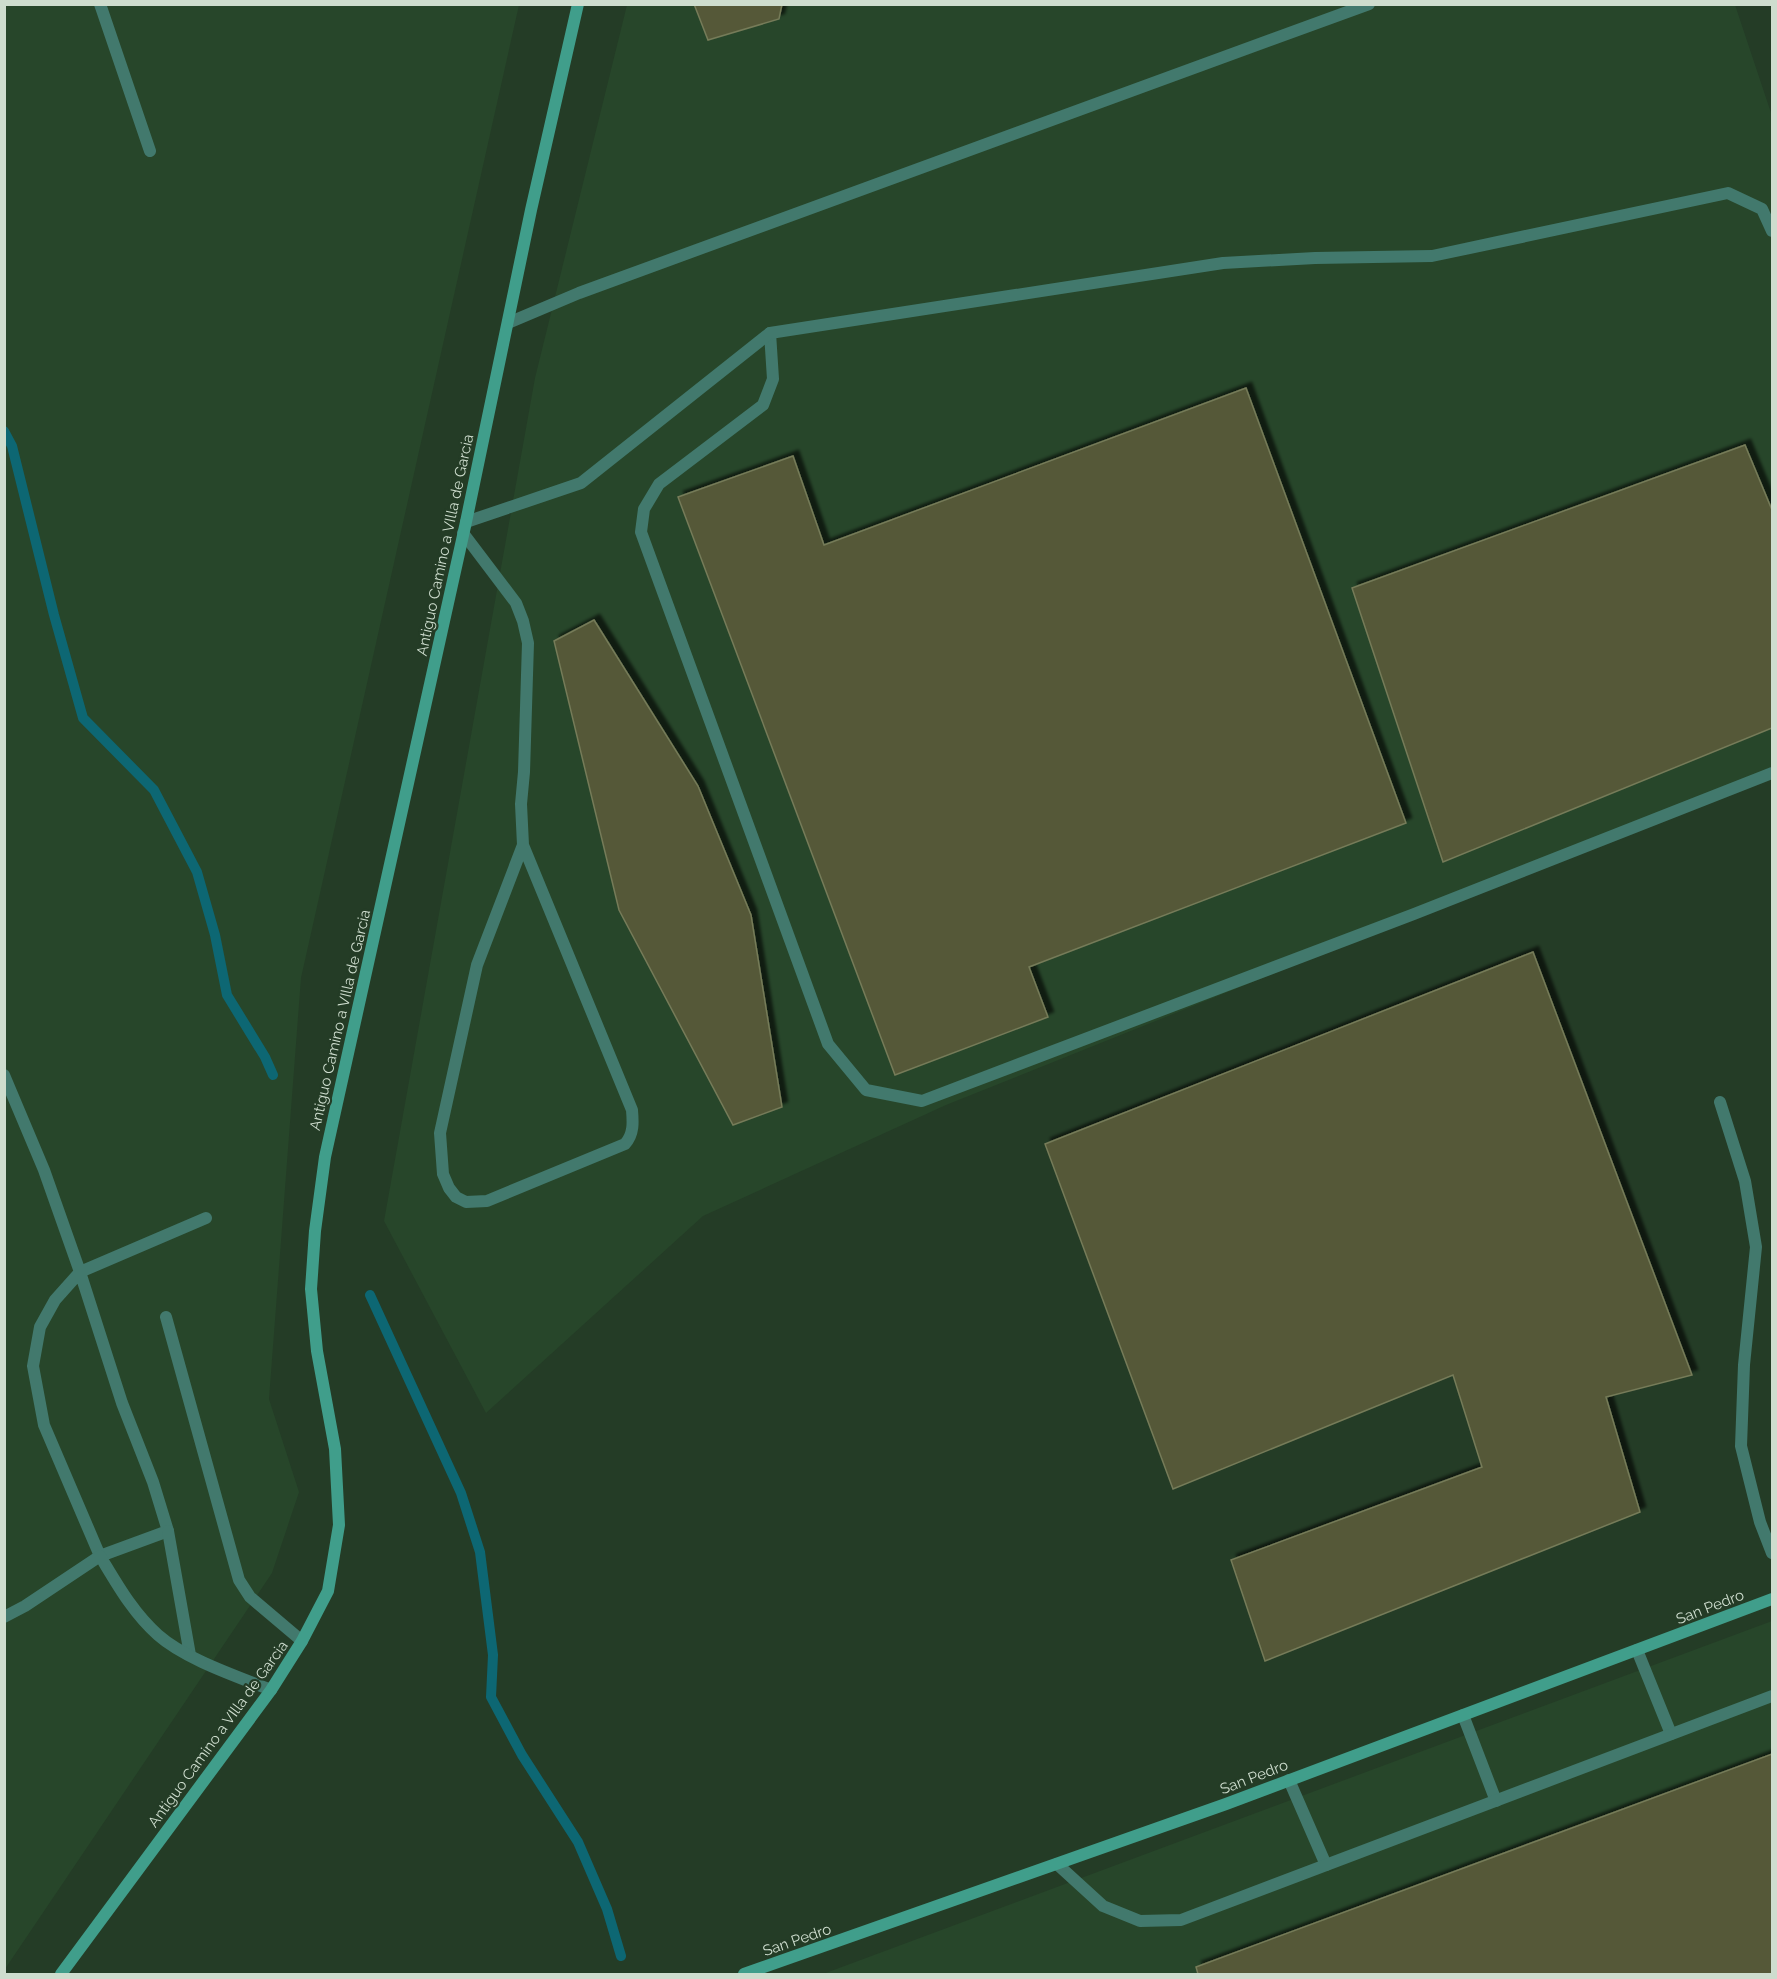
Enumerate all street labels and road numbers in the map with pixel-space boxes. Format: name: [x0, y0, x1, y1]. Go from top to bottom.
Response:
street label: Antiguo Camino a VIlla de Garcia: [413, 433, 477, 657]
street label: Antiguo Camino a VIlla de Garcia: [306, 908, 374, 1132]
street label: San Pedro: [1674, 1586, 1746, 1628]
street label: Antiguo Camino a VIlla de Garcia: [144, 1637, 292, 1831]
street label: San Pedro: [1218, 1756, 1290, 1798]
street label: San Pedro: [760, 1920, 834, 1960]

